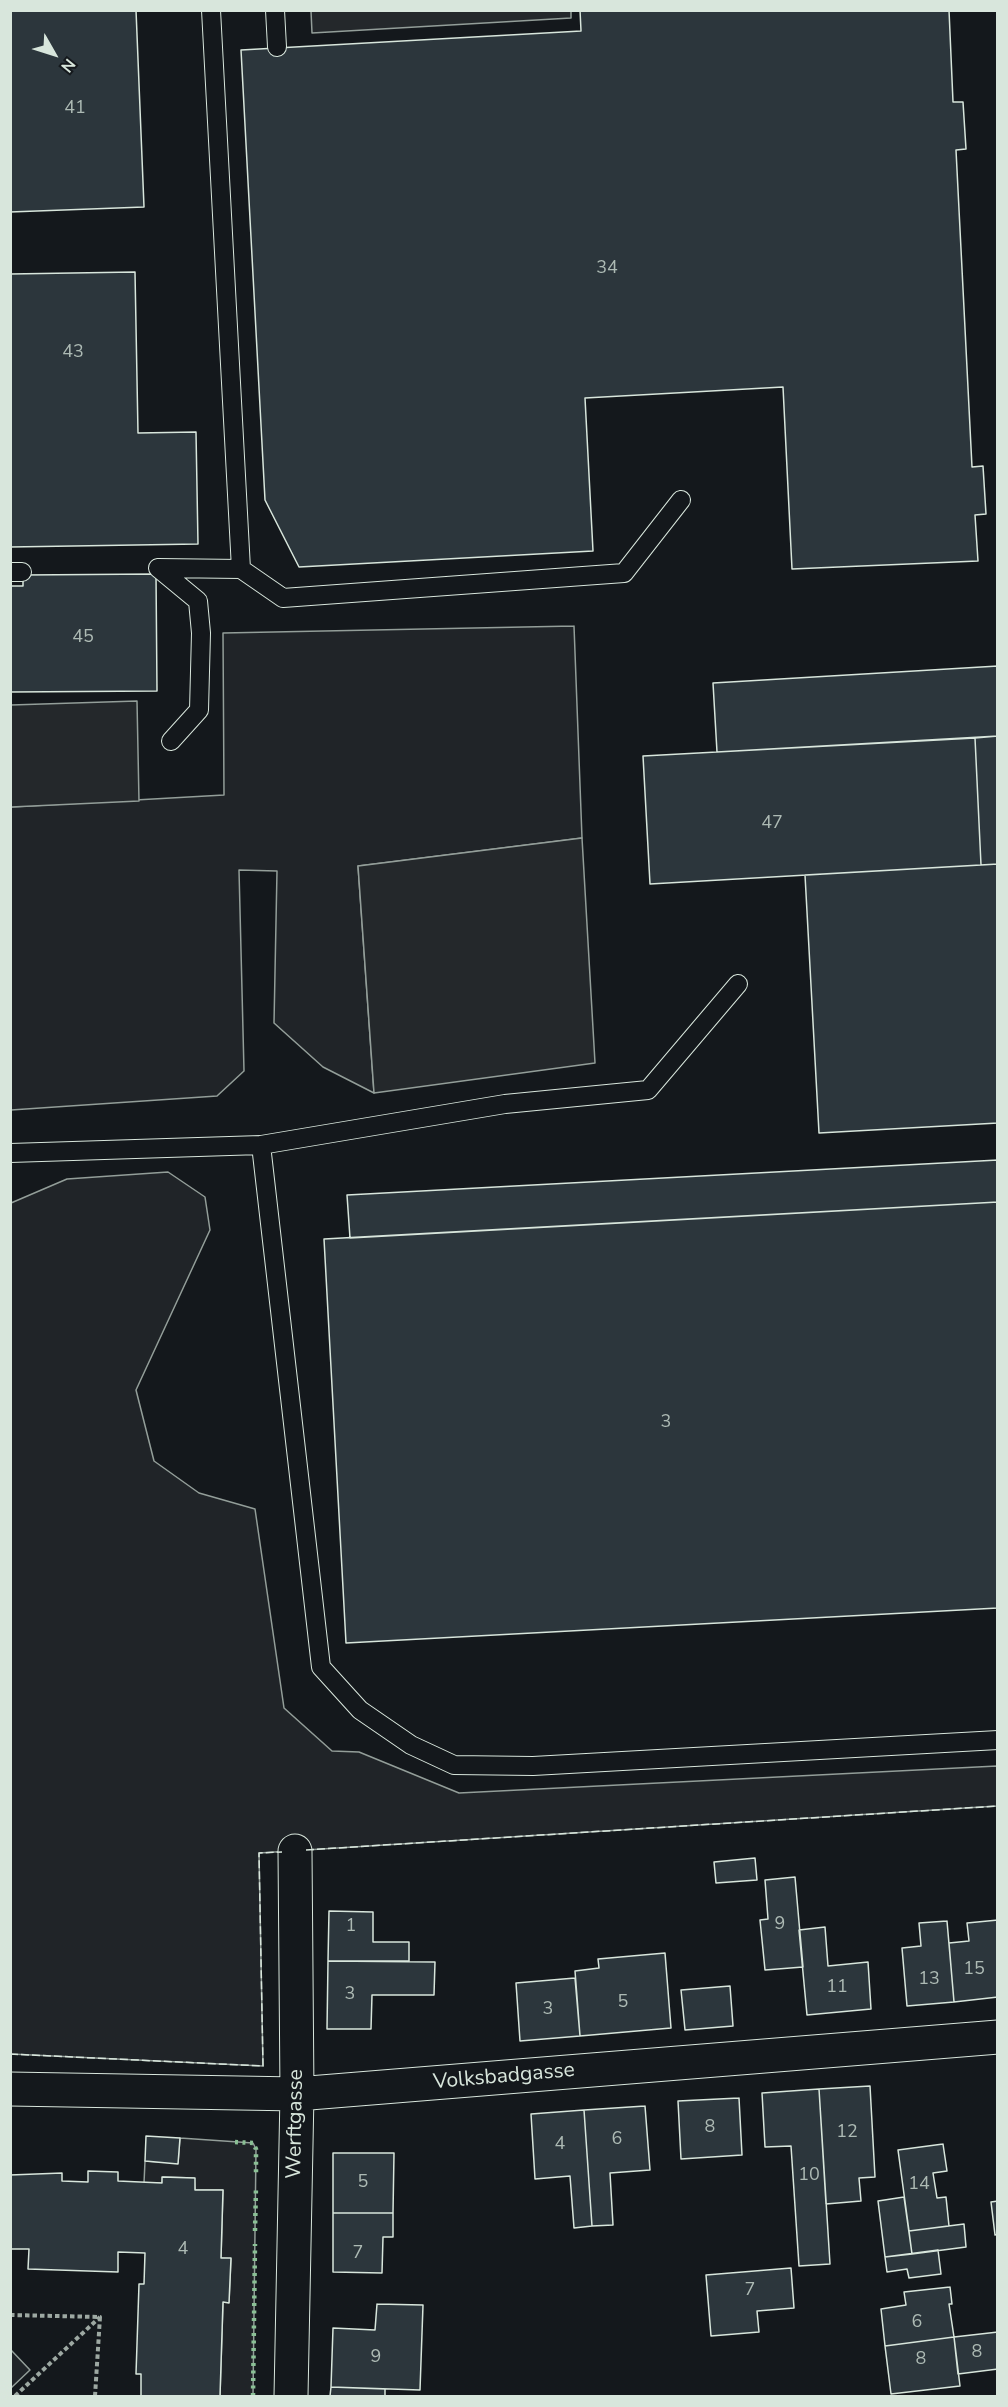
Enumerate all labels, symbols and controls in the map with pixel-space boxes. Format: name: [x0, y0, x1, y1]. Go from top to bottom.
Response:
north arrow: [24, 24, 84, 84]
text: N: [56, 54, 80, 77]
house number: 41: [64, 98, 86, 120]
house number: 34: [596, 258, 618, 280]
house number: 43: [62, 342, 84, 364]
house number: 45: [72, 627, 94, 649]
house number: 47: [761, 813, 783, 835]
house number: 3: [661, 1412, 671, 1434]
house number: 9: [775, 1914, 785, 1936]
house number: 1: [346, 1916, 356, 1938]
house number: 15: [963, 1959, 985, 1981]
house number: 13: [918, 1969, 940, 1991]
house number: 11: [826, 1977, 848, 1999]
house number: 3: [345, 1984, 355, 2006]
house number: 5: [618, 1992, 628, 2014]
house number: 3: [543, 1999, 553, 2021]
street label: Volksbadgasse: [432, 2058, 576, 2096]
street label: Werftgasse: [282, 2069, 310, 2179]
house number: 8: [705, 2117, 715, 2139]
house number: 12: [836, 2122, 858, 2144]
house number: 6: [612, 2129, 622, 2151]
house number: 4: [555, 2134, 565, 2156]
house number: 10: [798, 2165, 820, 2187]
house number: 5: [358, 2172, 368, 2194]
house number: 14: [908, 2174, 930, 2196]
house number: 4: [178, 2239, 188, 2261]
house number: 7: [353, 2243, 363, 2265]
house number: 7: [745, 2280, 755, 2302]
house number: 6: [912, 2312, 922, 2334]
house number: 8: [972, 2342, 982, 2364]
house number: 9: [371, 2347, 381, 2369]
house number: 8: [916, 2349, 926, 2371]

